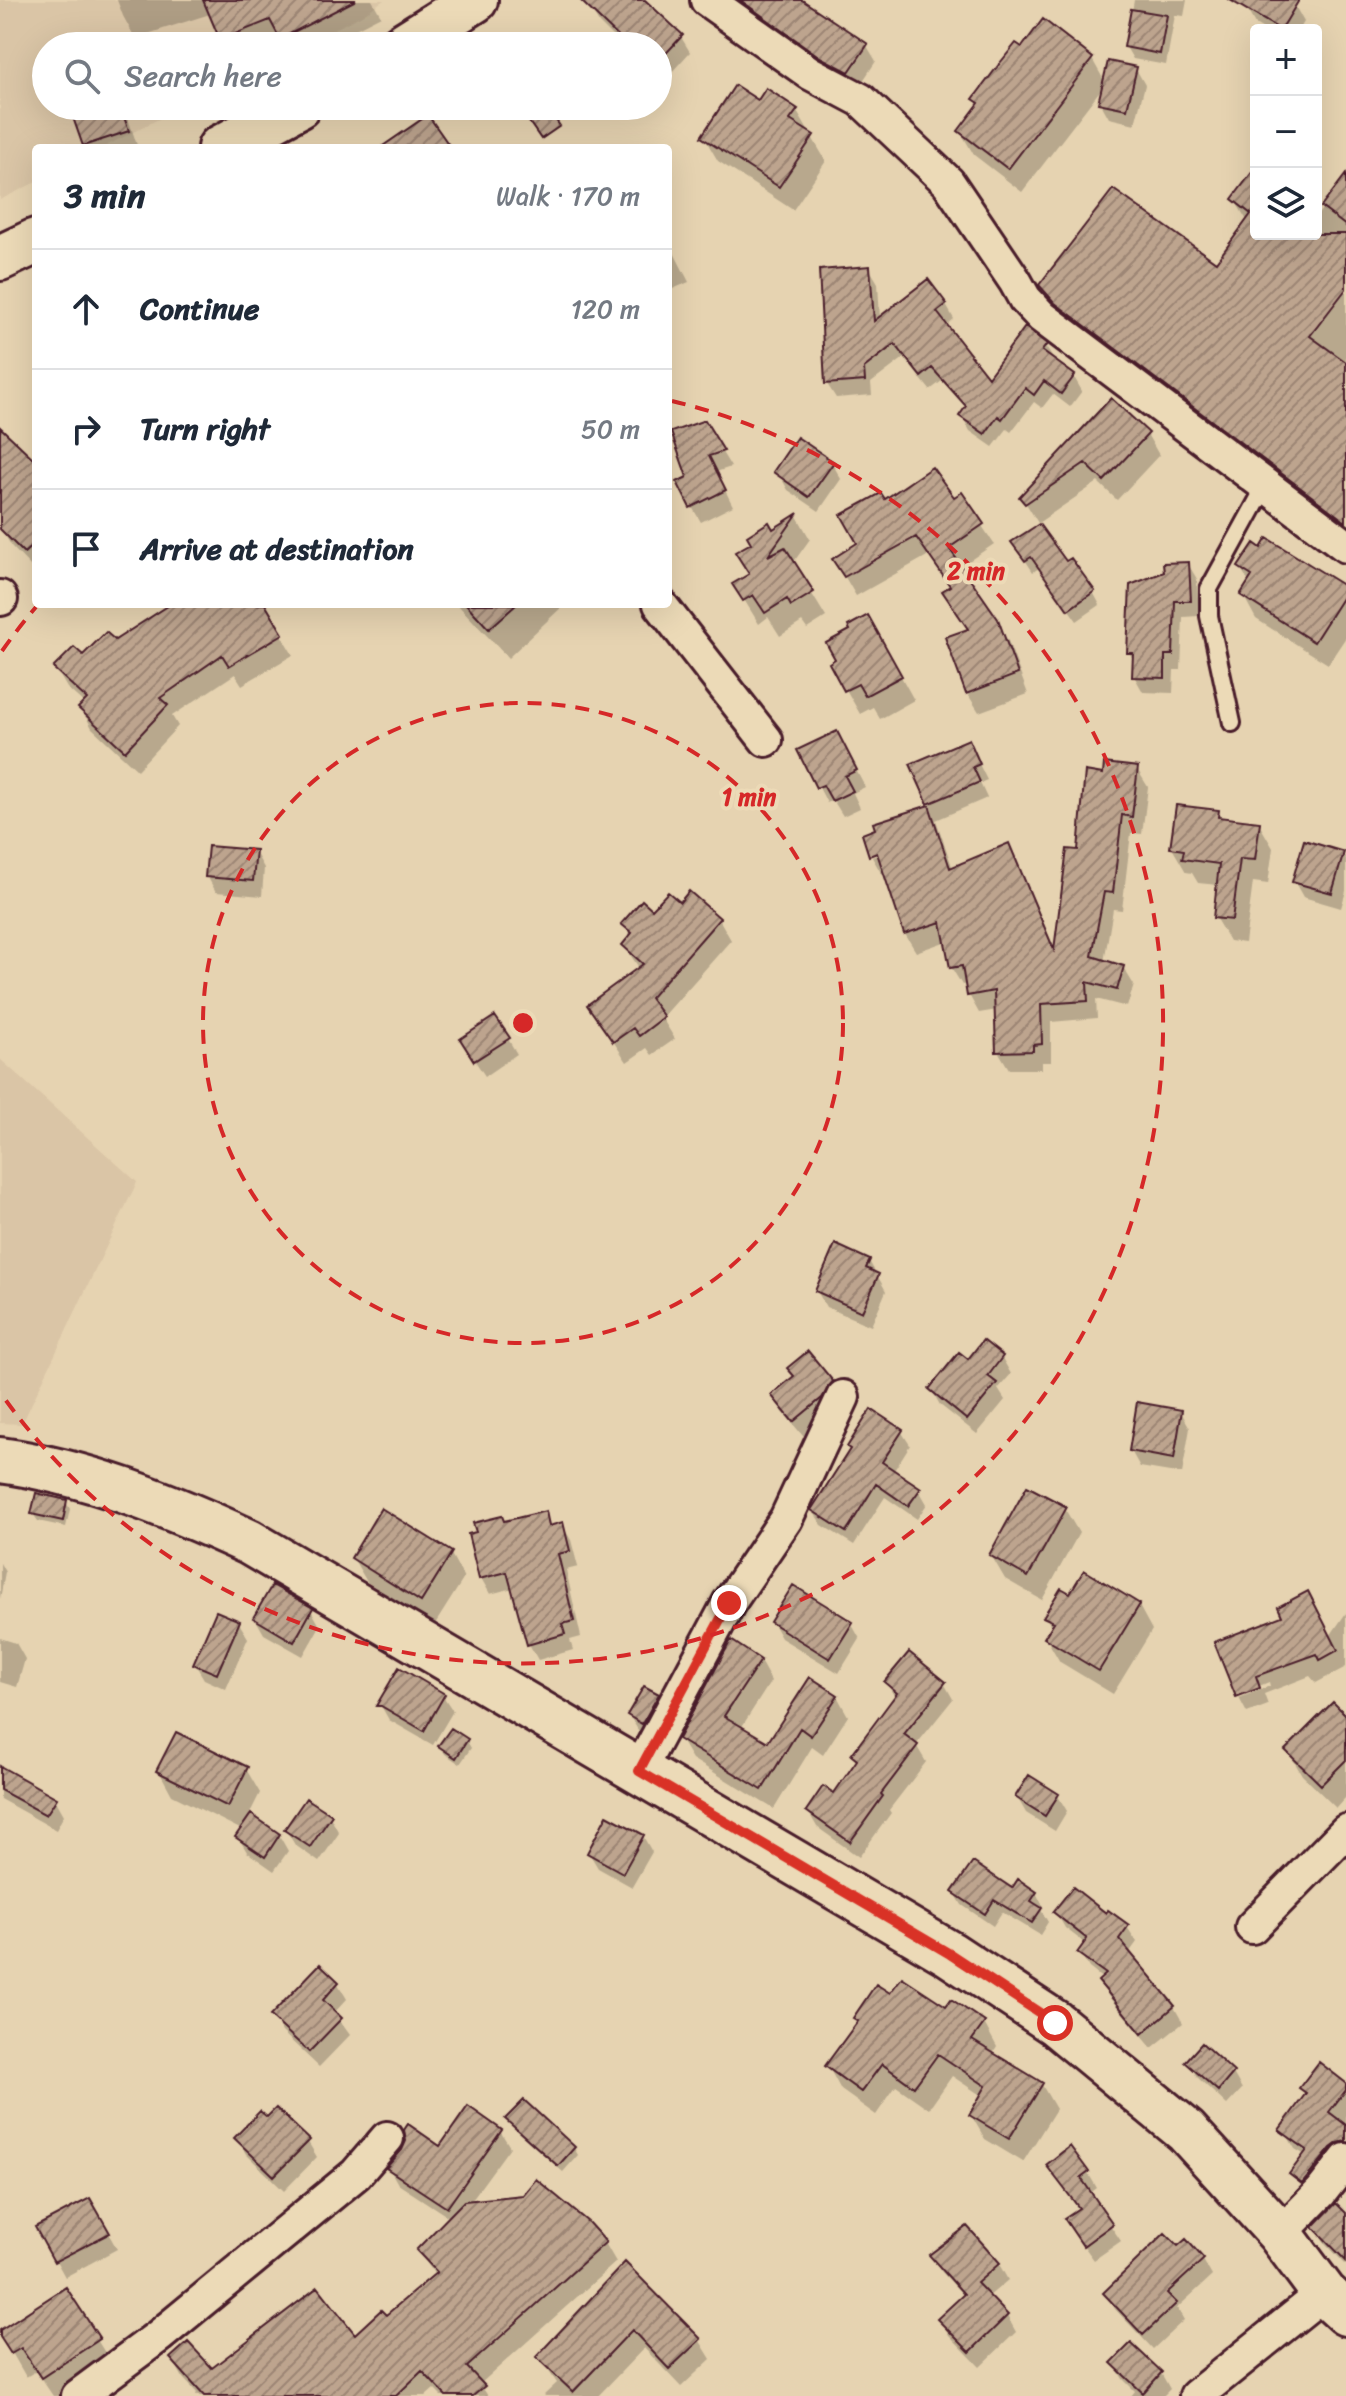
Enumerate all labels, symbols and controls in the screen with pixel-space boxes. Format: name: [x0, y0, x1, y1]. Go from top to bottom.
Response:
map controls: [1250, 24, 1322, 240]
button: +: [1250, 24, 1322, 96]
search box: [32, 32, 672, 120]
text: Search here: [124, 49, 282, 103]
icon: search: [60, 54, 104, 98]
button: −: [1250, 96, 1322, 168]
text: 3 min: [64, 166, 145, 226]
button: layers: [1250, 168, 1322, 240]
text: Walk · 170 m: [496, 173, 640, 219]
text: Continue: [140, 282, 259, 336]
text: 120 m: [571, 286, 640, 332]
icon: ahead: [64, 287, 108, 331]
text: Turn right: [140, 402, 270, 456]
text: 50 m: [581, 406, 640, 452]
icon: right: [64, 407, 108, 451]
text: Arrive at destination: [140, 522, 414, 576]
icon: arrive: [64, 527, 108, 571]
text: 2 min: [946, 550, 1005, 592]
text: 1 min: [722, 776, 776, 818]
centre of rings: [509, 1009, 537, 1037]
route end: [711, 1585, 747, 1621]
route start: [1037, 2005, 1073, 2041]

